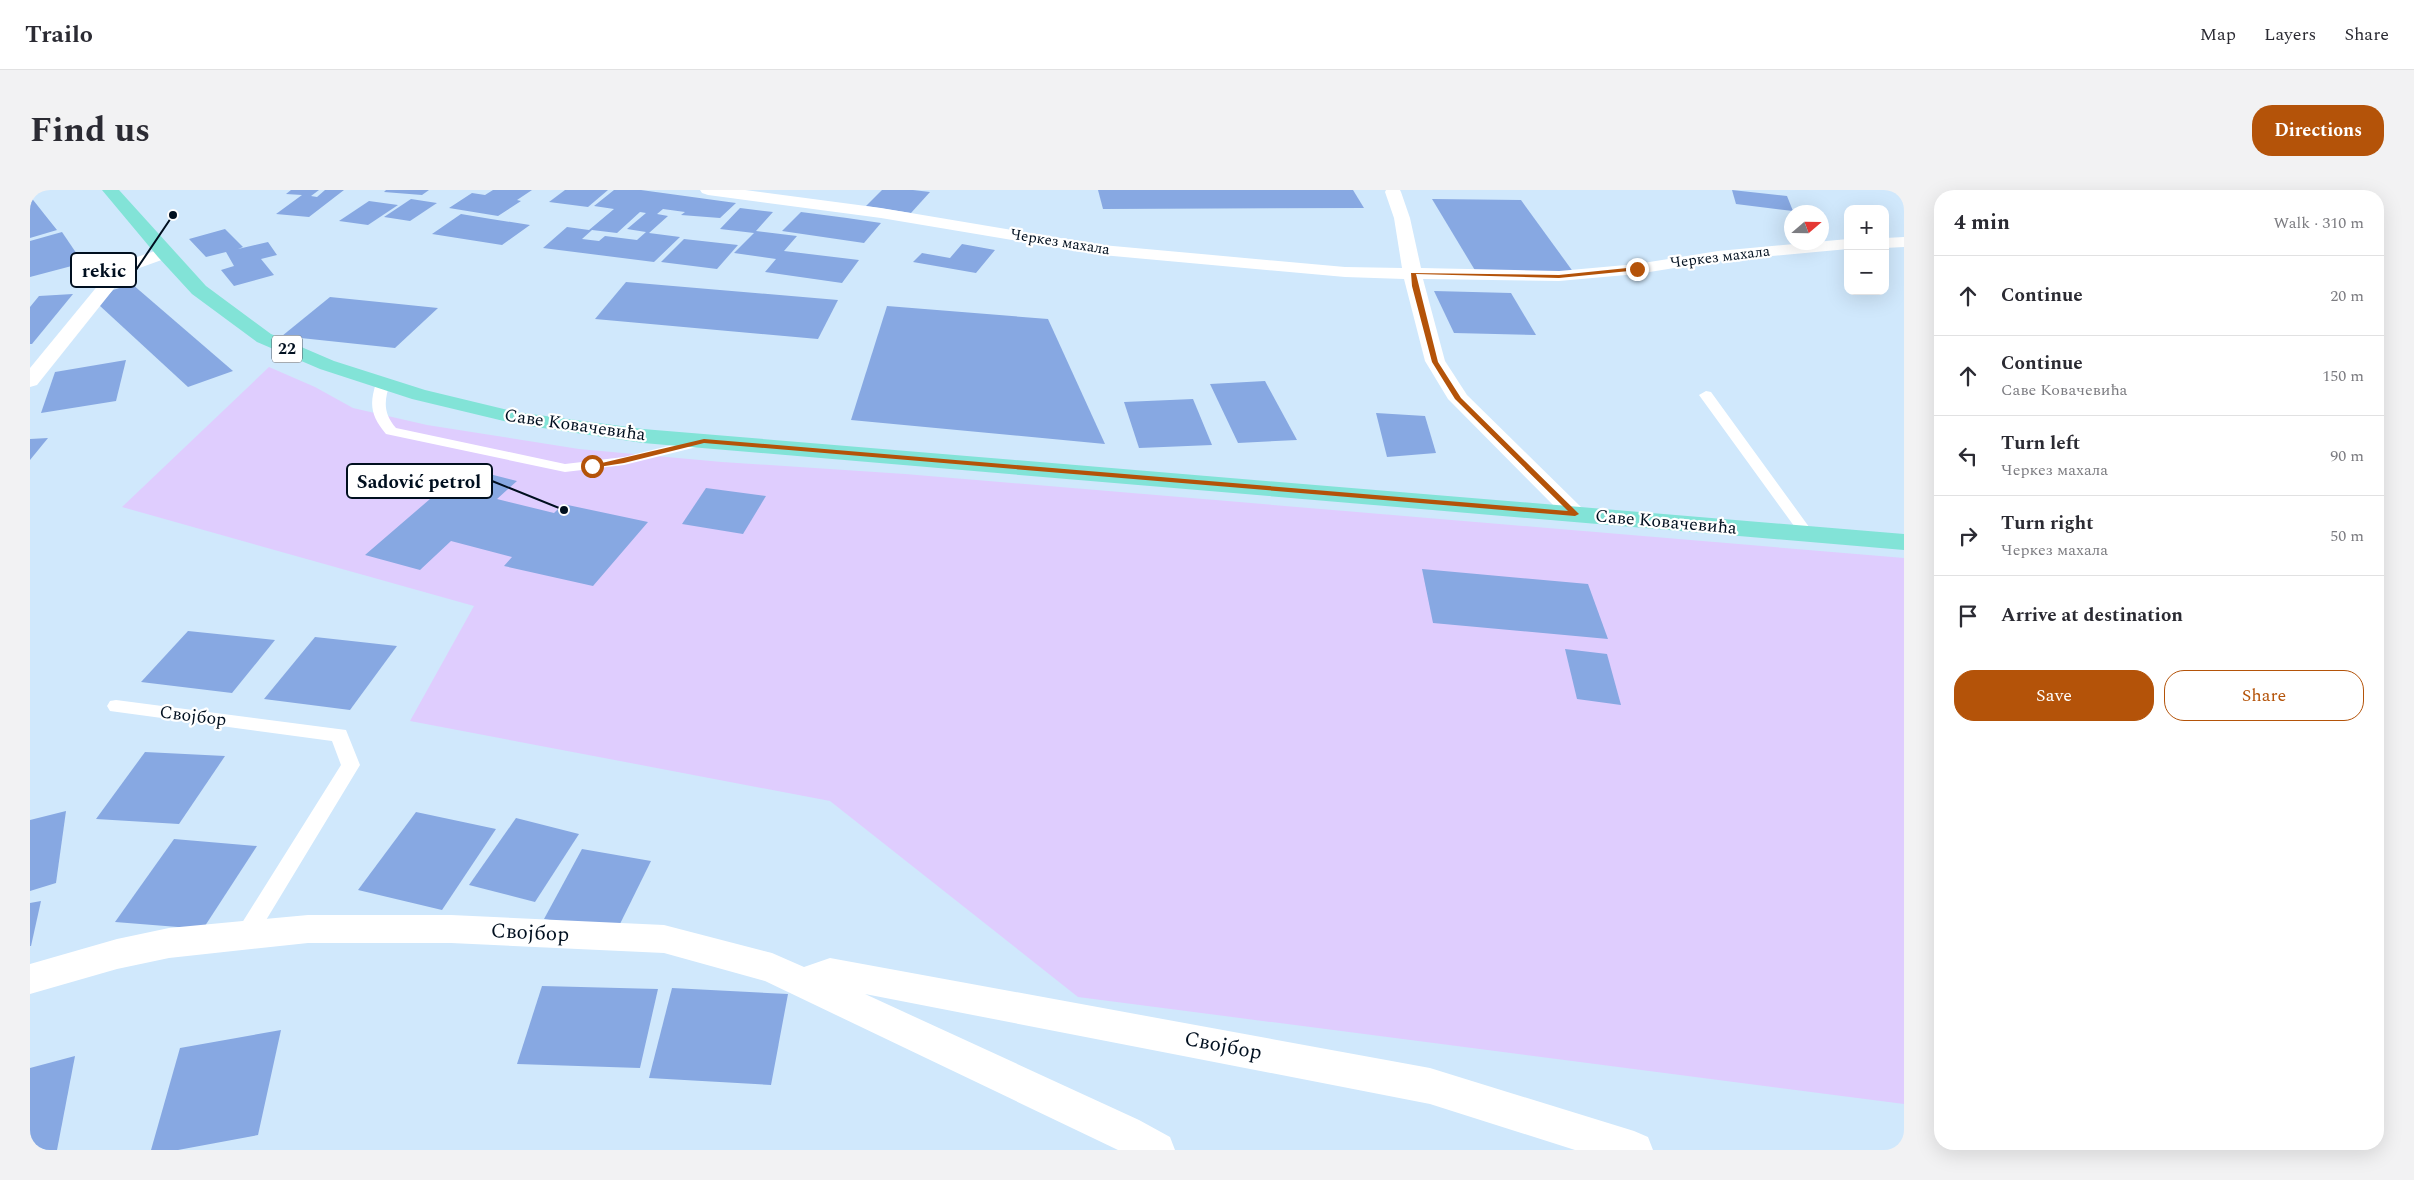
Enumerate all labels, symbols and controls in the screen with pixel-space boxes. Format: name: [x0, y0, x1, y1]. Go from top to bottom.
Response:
text: Trailo: [25, 17, 93, 53]
text: Map: [2200, 21, 2236, 48]
text: Layers: [2264, 21, 2316, 48]
text: Share: [2344, 21, 2389, 48]
text: Find us: [30, 104, 150, 157]
button: Directions: [2252, 105, 2384, 156]
north arrow: [1784, 205, 1829, 250]
map controls: [1844, 205, 1889, 295]
button: +: [1844, 205, 1889, 250]
text: 4 min: [1954, 207, 2010, 239]
text: Walk · 310 m: [2273, 211, 2364, 235]
street label: Черкез махала: [1009, 223, 1112, 261]
street label: Черкез махала: [1669, 239, 1772, 275]
button: −: [1844, 250, 1889, 295]
callout: rekic: [71, 253, 136, 287]
text: rekic: [82, 257, 126, 286]
route end: [1626, 258, 1649, 281]
text: Continue: [2001, 281, 2083, 310]
icon: ahead: [1954, 282, 1982, 310]
text: 20 m: [2330, 284, 2364, 308]
road number: 22: [272, 336, 302, 362]
text: Continue: [2001, 349, 2083, 378]
icon: ahead: [1954, 362, 1982, 390]
text: 150 m: [2322, 364, 2364, 388]
text: Саве Ковачевића: [2001, 378, 2127, 402]
street label: Саве Ковачевића: [503, 402, 647, 448]
text: Turn left: [2001, 429, 2080, 458]
icon: left: [1954, 442, 1982, 470]
text: 90 m: [2330, 444, 2364, 468]
route start: [581, 455, 604, 478]
text: Черкез махала: [2001, 458, 2108, 482]
callout: Sadović petrol: [347, 464, 492, 498]
text: Sadović petrol: [357, 468, 481, 497]
street label: Саве Ковачевића: [1594, 502, 1738, 542]
text: Turn right: [2001, 509, 2094, 538]
icon: right: [1954, 522, 1982, 550]
text: 50 m: [2330, 524, 2364, 548]
text: Черкез махала: [2001, 538, 2108, 562]
text: Arrive at destination: [2001, 601, 2183, 630]
icon: arrive: [1954, 602, 1982, 630]
button: Save: [1954, 670, 2154, 721]
button: Share: [2164, 670, 2364, 721]
street label: Својбор: [158, 699, 228, 733]
street label: Својбор: [490, 915, 570, 951]
street label: Својбор: [1181, 1023, 1265, 1069]

